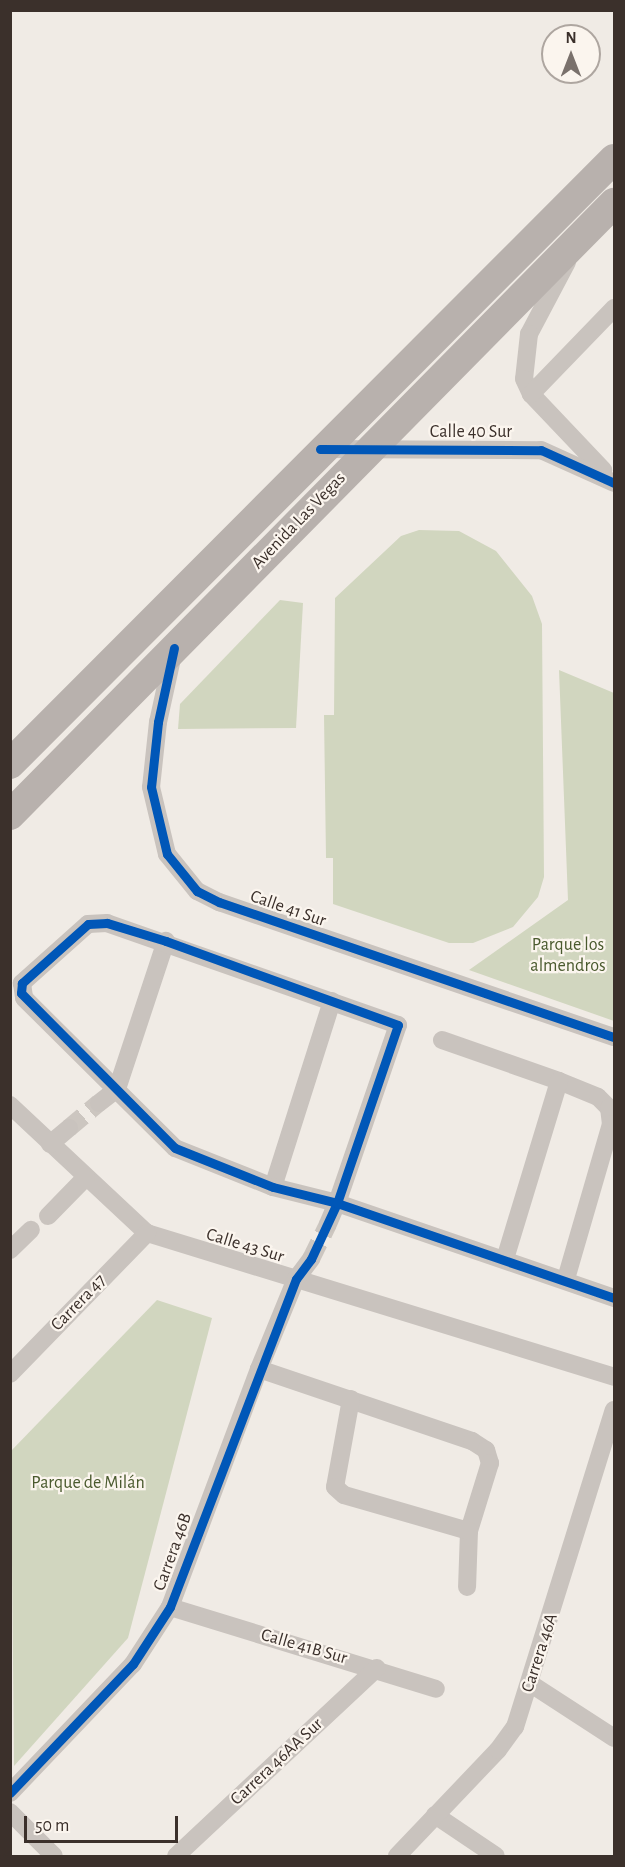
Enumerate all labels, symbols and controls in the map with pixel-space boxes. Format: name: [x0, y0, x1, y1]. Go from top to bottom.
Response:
north arrow: [541, 24, 601, 84]
text: N: [565, 30, 577, 46]
street label: Calle 40 Sur: [430, 421, 512, 443]
street label: Avenida Las Vegas: [247, 468, 351, 574]
street label: Calle 41 Sur: [247, 886, 329, 932]
park label: Parque los almendros: [530, 935, 606, 978]
street label: Calle 43 Sur: [203, 1224, 287, 1268]
street label: Carrera 47: [47, 1270, 111, 1336]
park label: Parque de Milán: [31, 1472, 145, 1494]
street label: Carrera 46B: [149, 1510, 197, 1594]
street label: Carrera 46A: [517, 1611, 563, 1695]
street label: Calle 41B Sur: [258, 1624, 350, 1670]
street label: Carrera 46AA Sur: [226, 1714, 328, 1810]
scale bar: [27, 1804, 182, 1842]
text: 50 m: [35, 1817, 69, 1835]

